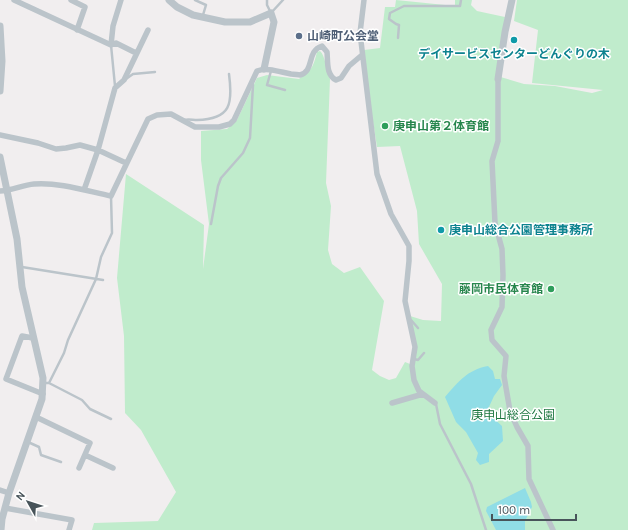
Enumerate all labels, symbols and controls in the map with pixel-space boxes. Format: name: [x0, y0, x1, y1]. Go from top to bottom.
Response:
place label: 山崎町公会堂: [307, 29, 379, 43]
marker: 山崎町公会堂: [294, 31, 304, 41]
marker: デイサービスセンターどんぐりの木: [509, 35, 519, 45]
place label: デイサービスセンターどんぐりの木: [418, 47, 610, 61]
place label: 庚申山第２体育館: [393, 119, 489, 133]
marker: 庚申山第２体育館: [380, 121, 390, 131]
place label: 庚申山総合公園管理事務所: [449, 223, 593, 237]
marker: 庚申山総合公園管理事務所: [436, 225, 446, 235]
place label: 藤岡市民体育館: [459, 282, 543, 296]
marker: 藤岡市民体育館: [546, 284, 556, 294]
park label: 庚申山総合公園: [471, 408, 555, 422]
north arrow: [8, 482, 48, 522]
text: N: [13, 489, 28, 503]
scale bar: [492, 496, 576, 522]
text: 100 m: [498, 503, 530, 517]

